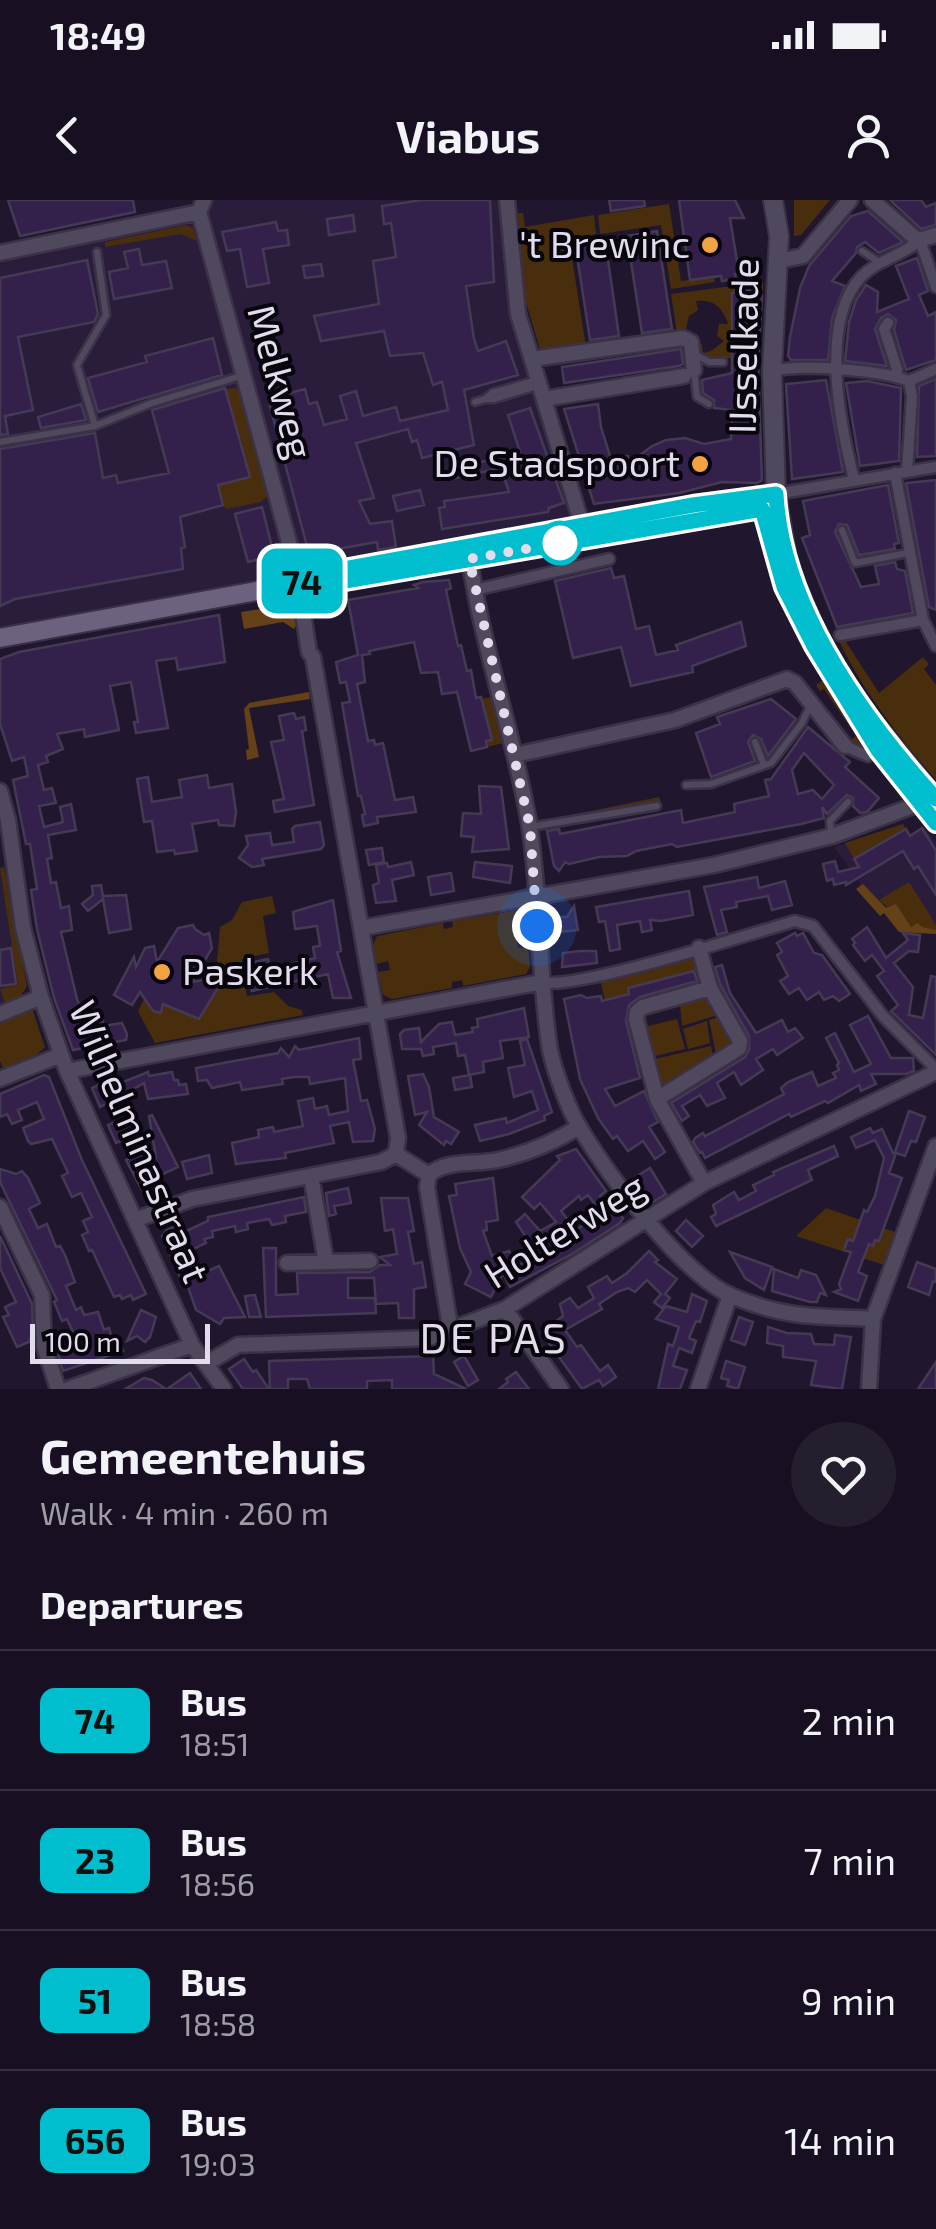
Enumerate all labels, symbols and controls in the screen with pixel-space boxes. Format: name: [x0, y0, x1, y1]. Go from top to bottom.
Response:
text: 18:49: [50, 12, 146, 58]
icon: back: [40, 108, 95, 163]
text: Viabus: [396, 108, 540, 162]
icon: person: [841, 108, 896, 163]
place label: 't Brewinc: [519, 220, 690, 266]
marker: 't Brewinc: [699, 234, 721, 256]
street label: IJsselkade: [717, 258, 767, 434]
street label: Melkweg: [239, 300, 324, 463]
place label: De Stadspoort: [433, 439, 680, 485]
marker: De Stadspoort: [689, 453, 711, 475]
unlabelled marker: [539, 522, 581, 564]
line badge: 74: [257, 548, 347, 614]
text: 74: [282, 560, 322, 602]
your location: [512, 901, 562, 951]
place label: Paskerk: [182, 947, 318, 993]
marker: Paskerk: [151, 961, 173, 983]
street label: Wilhelminastraat: [61, 994, 221, 1289]
street label: Holterweg: [475, 1162, 653, 1297]
district label: DE PAS: [420, 1311, 568, 1361]
scale bar: [30, 1319, 210, 1364]
text: 100 m: [45, 1324, 121, 1358]
button: heart: [791, 1422, 896, 1527]
text: Gemeentehuis: [40, 1426, 366, 1484]
text: Walk · 4 min · 260 m: [40, 1493, 329, 1531]
text: Departures: [40, 1581, 244, 1627]
text: Bus: [180, 1678, 247, 1724]
text: 2 min: [801, 1697, 896, 1743]
text: 74: [75, 1699, 115, 1741]
text: 18:51: [180, 1724, 250, 1762]
text: Bus: [180, 1818, 247, 1864]
text: 7 min: [803, 1837, 896, 1883]
text: 23: [75, 1839, 115, 1881]
text: 18:56: [180, 1864, 255, 1902]
text: Bus: [180, 1958, 247, 2004]
text: 9 min: [801, 1977, 896, 2023]
text: 51: [78, 1979, 112, 2021]
text: 18:58: [180, 2004, 256, 2042]
text: Bus: [180, 2098, 247, 2144]
text: 14 min: [784, 2117, 896, 2163]
text: 656: [65, 2119, 125, 2161]
text: 19:03: [180, 2144, 256, 2182]

